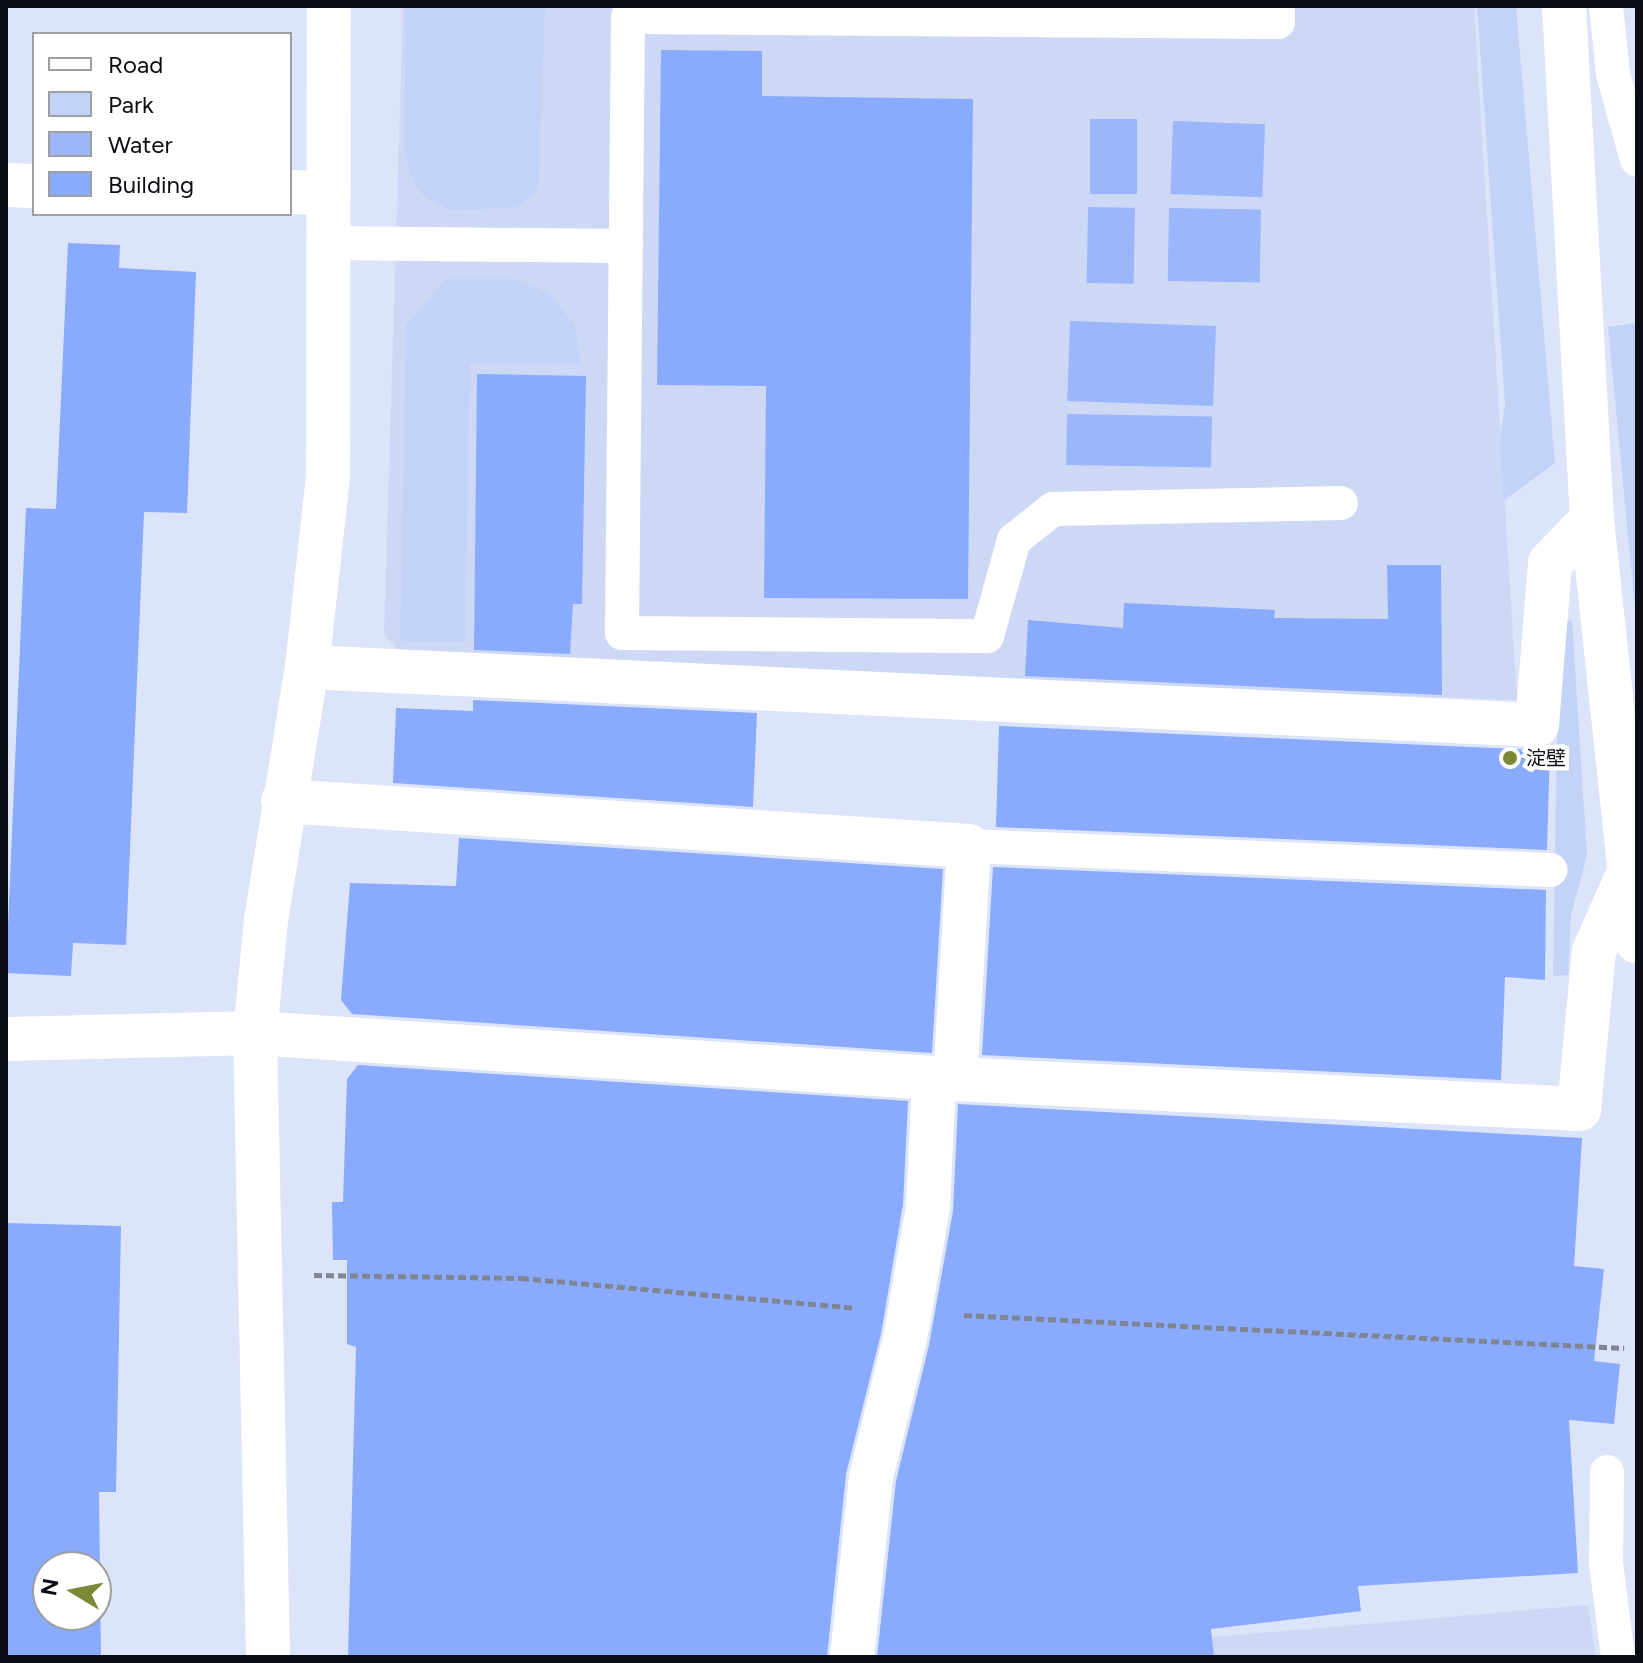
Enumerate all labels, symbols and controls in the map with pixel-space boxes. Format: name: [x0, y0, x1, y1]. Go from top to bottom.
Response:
legend: [32, 32, 292, 216]
text: Road: [108, 50, 163, 79]
text: Park: [108, 90, 154, 119]
text: Water: [108, 130, 173, 159]
text: Building: [108, 170, 194, 199]
place label: 淀壁: [1526, 746, 1566, 770]
marker: 淀壁: [1501, 749, 1519, 767]
north arrow: [32, 1551, 112, 1631]
text: N: [35, 1576, 65, 1598]

